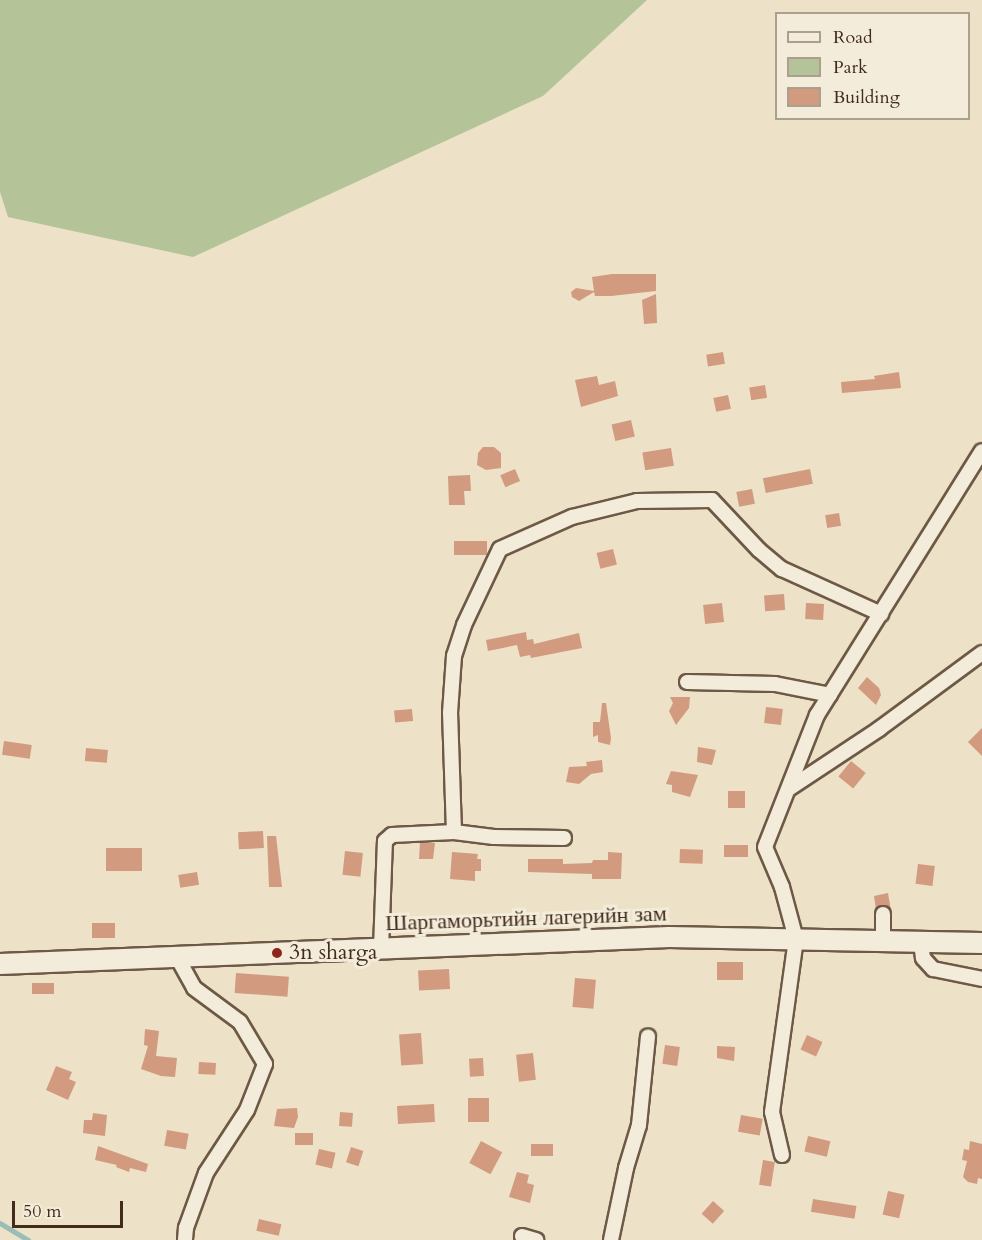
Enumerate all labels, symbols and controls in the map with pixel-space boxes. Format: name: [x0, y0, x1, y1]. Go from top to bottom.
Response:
legend: [775, 12, 970, 120]
text: Road: [833, 25, 873, 50]
text: Park: [833, 55, 868, 80]
text: Building: [833, 85, 900, 110]
street label: Шаргаморьтийн лагерийн зам: [385, 901, 667, 937]
place label: 3n sharga: [289, 940, 377, 966]
marker: 3n sharga: [270, 946, 284, 960]
scale bar: [15, 1189, 126, 1227]
text: 50 m: [23, 1199, 62, 1224]

